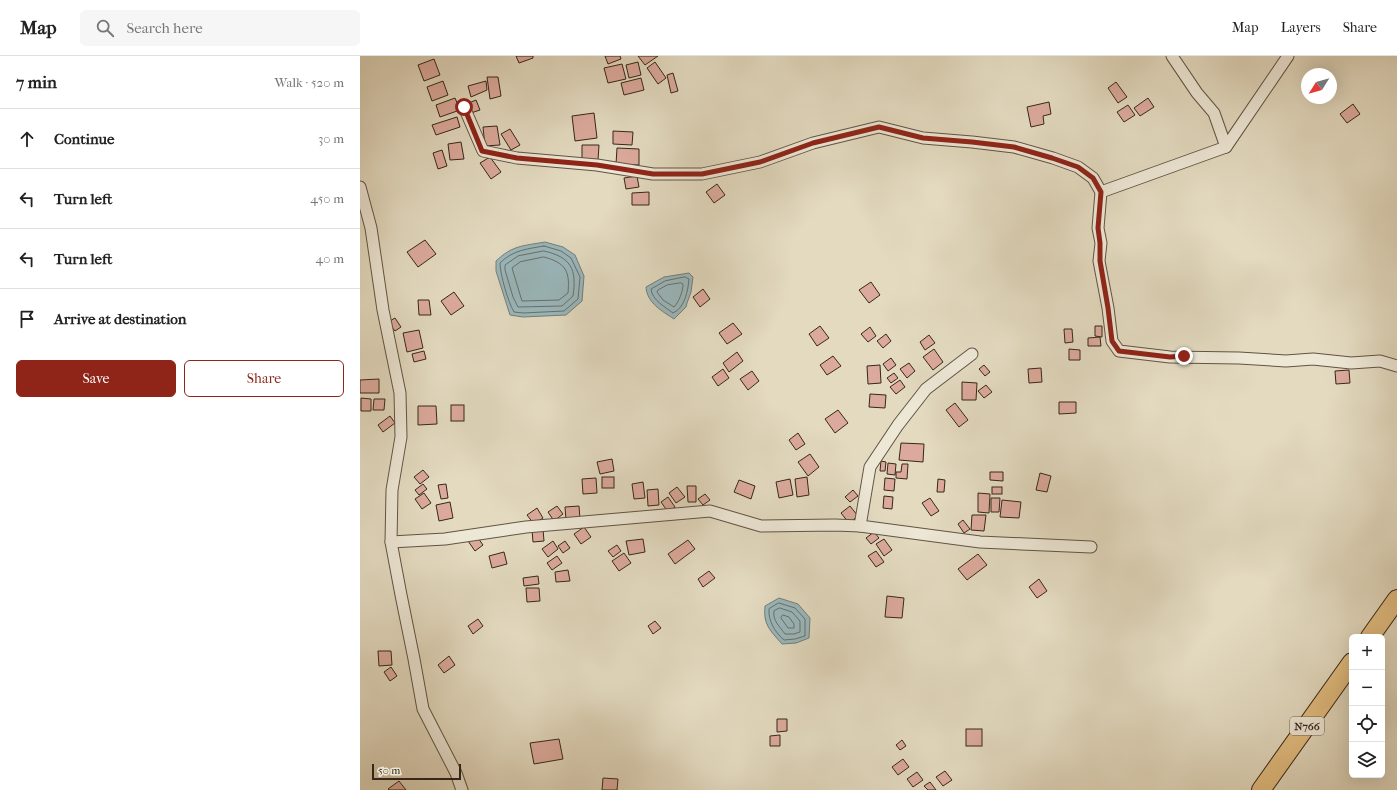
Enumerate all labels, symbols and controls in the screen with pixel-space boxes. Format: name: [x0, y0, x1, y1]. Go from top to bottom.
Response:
search box: [80, 10, 360, 46]
text: Map: [20, 17, 56, 39]
icon: search: [94, 17, 116, 39]
text: Search here: [126, 19, 203, 37]
text: Map: [1232, 19, 1259, 36]
text: Layers: [1281, 19, 1321, 36]
text: Share: [1343, 19, 1377, 36]
north arrow: [1301, 68, 1337, 104]
text: 7 min: [16, 72, 57, 92]
text: Walk · 520 m: [275, 75, 344, 90]
route start: [455, 98, 473, 116]
icon: ahead: [16, 128, 38, 150]
text: Continue: [54, 130, 114, 148]
text: 30 m: [318, 131, 344, 146]
icon: left: [16, 188, 38, 210]
text: Turn left: [54, 190, 112, 208]
text: 450 m: [310, 191, 344, 206]
icon: left: [16, 248, 38, 270]
text: Turn left: [54, 250, 112, 268]
text: 40 m: [316, 251, 344, 266]
icon: arrive: [16, 308, 38, 330]
text: Arrive at destination: [54, 310, 186, 328]
route end: [1175, 347, 1193, 365]
button: Save: [16, 360, 176, 397]
button: Share: [184, 360, 344, 397]
map controls: [1349, 634, 1385, 778]
button: +: [1349, 634, 1385, 670]
button: −: [1349, 670, 1385, 706]
button: locate: [1349, 706, 1385, 742]
road number: N766: [1290, 717, 1324, 735]
button: layers: [1349, 742, 1385, 778]
scale bar: [372, 762, 461, 781]
text: 50 m: [378, 764, 400, 777]

